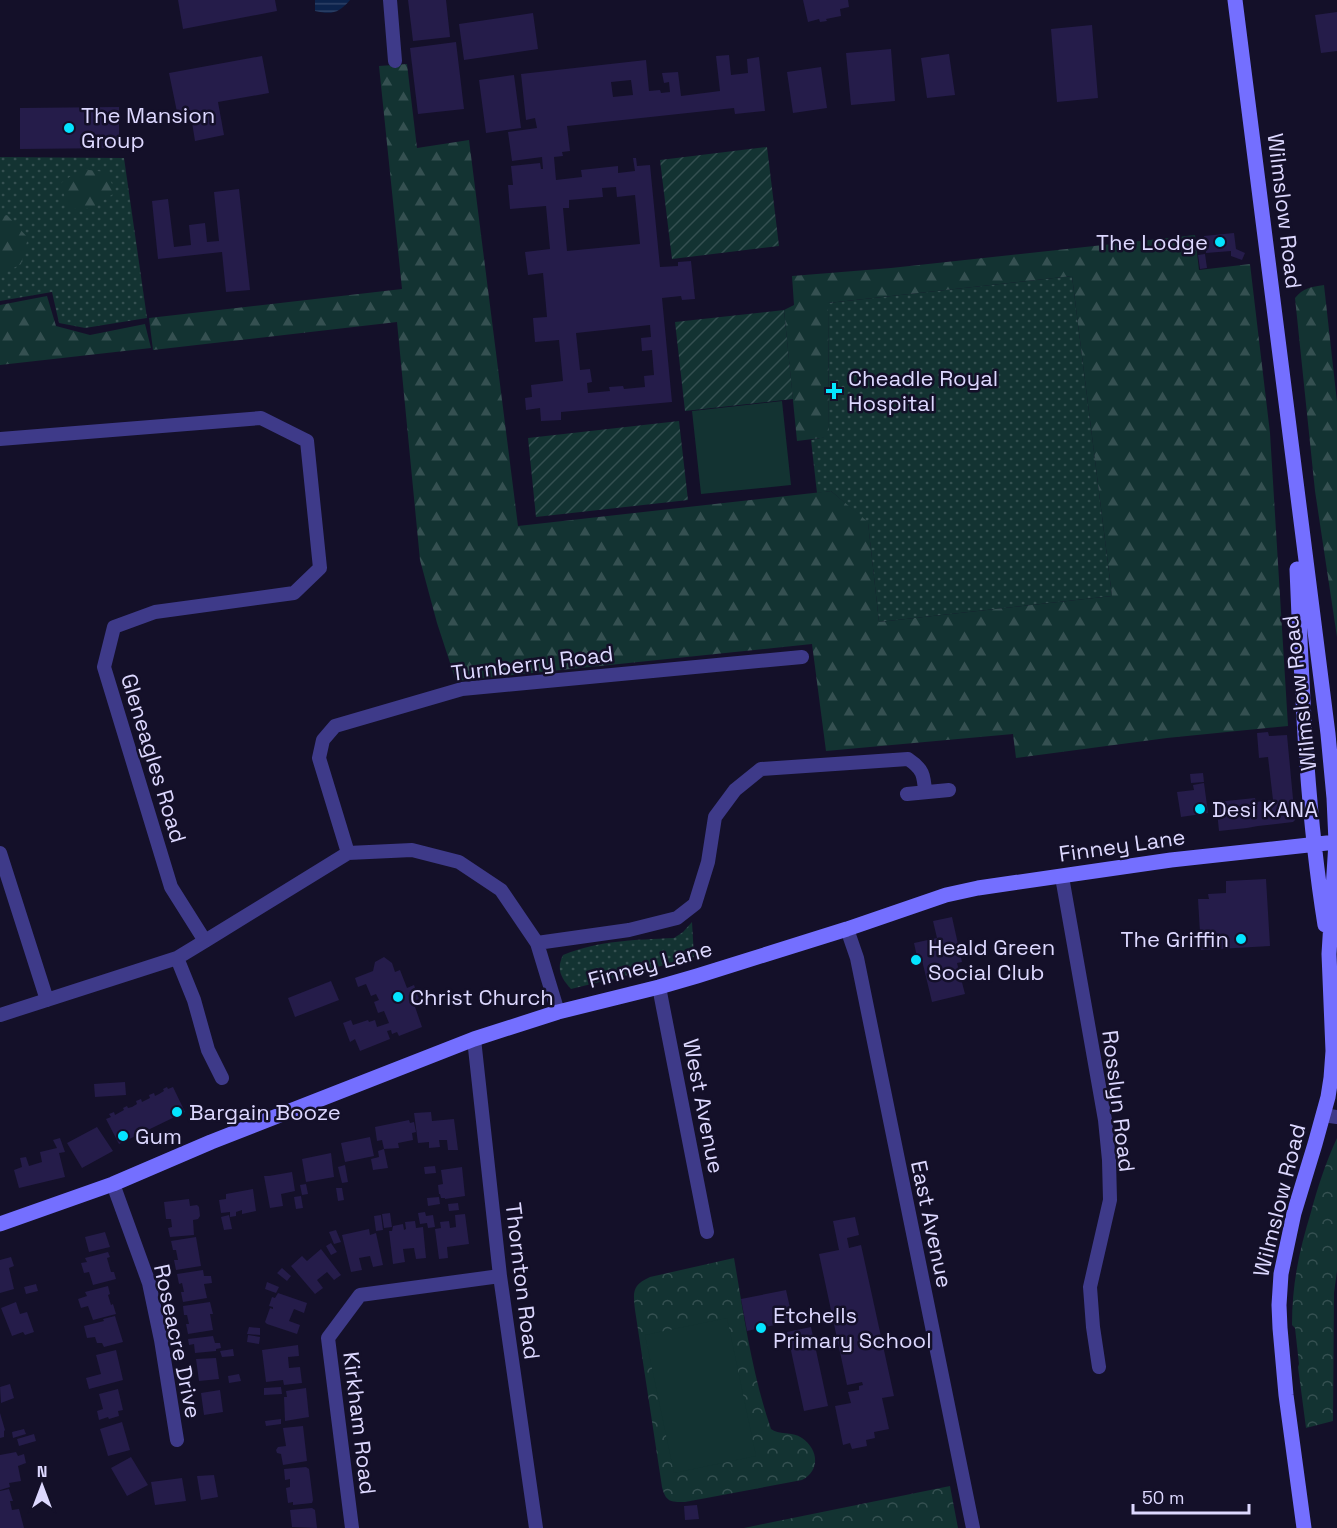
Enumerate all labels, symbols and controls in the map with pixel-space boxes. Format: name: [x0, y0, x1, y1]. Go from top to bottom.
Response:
place label: The Mansion Group: [81, 101, 215, 154]
marker: The Mansion Group: [62, 121, 76, 135]
street label: Wilmslow Road: [1262, 132, 1308, 290]
place label: The Lodge: [1096, 228, 1208, 256]
marker: The Lodge: [1213, 235, 1227, 249]
place label: Cheadle Royal Hospital: [848, 364, 998, 417]
marker: Cheadle Royal Hospital: [825, 382, 843, 400]
street label: Wilmslow Road: [1276, 614, 1322, 772]
street label: Turnberry Road: [449, 639, 615, 687]
street label: Gleneagles Road: [115, 670, 193, 846]
place label: Desi KANA: [1212, 795, 1318, 823]
marker: Desi KANA: [1193, 802, 1207, 816]
street label: Finney Lane: [1057, 822, 1187, 868]
place label: The Griffin: [1121, 925, 1229, 953]
marker: The Griffin: [1234, 932, 1248, 946]
place label: Heald Green Social Club: [928, 933, 1055, 986]
street label: Finney Lane: [585, 934, 715, 994]
marker: Heald Green Social Club: [909, 953, 923, 967]
place label: Christ Church: [410, 983, 554, 1011]
marker: Christ Church: [391, 990, 405, 1004]
street label: Rosslyn Road: [1096, 1028, 1142, 1174]
street label: West Avenue: [677, 1036, 731, 1176]
place label: Bargain Booze: [189, 1098, 341, 1126]
marker: Bargain Booze: [170, 1105, 184, 1119]
street label: Wilmslow Road: [1246, 1121, 1312, 1279]
place label: Gum: [135, 1122, 182, 1150]
marker: Gum: [116, 1129, 130, 1143]
street label: East Avenue: [905, 1158, 959, 1290]
street label: Thornton Road: [499, 1201, 547, 1361]
street label: Roseacre Drive: [148, 1261, 208, 1421]
place label: Etchells Primary School: [773, 1301, 932, 1354]
marker: Etchells Primary School: [754, 1321, 768, 1335]
street label: Kirkham Road: [337, 1350, 383, 1496]
north arrow: [12, 1456, 72, 1516]
text: N: [37, 1461, 47, 1482]
scale bar: [1133, 1477, 1248, 1515]
text: 50 m: [1142, 1486, 1184, 1509]

